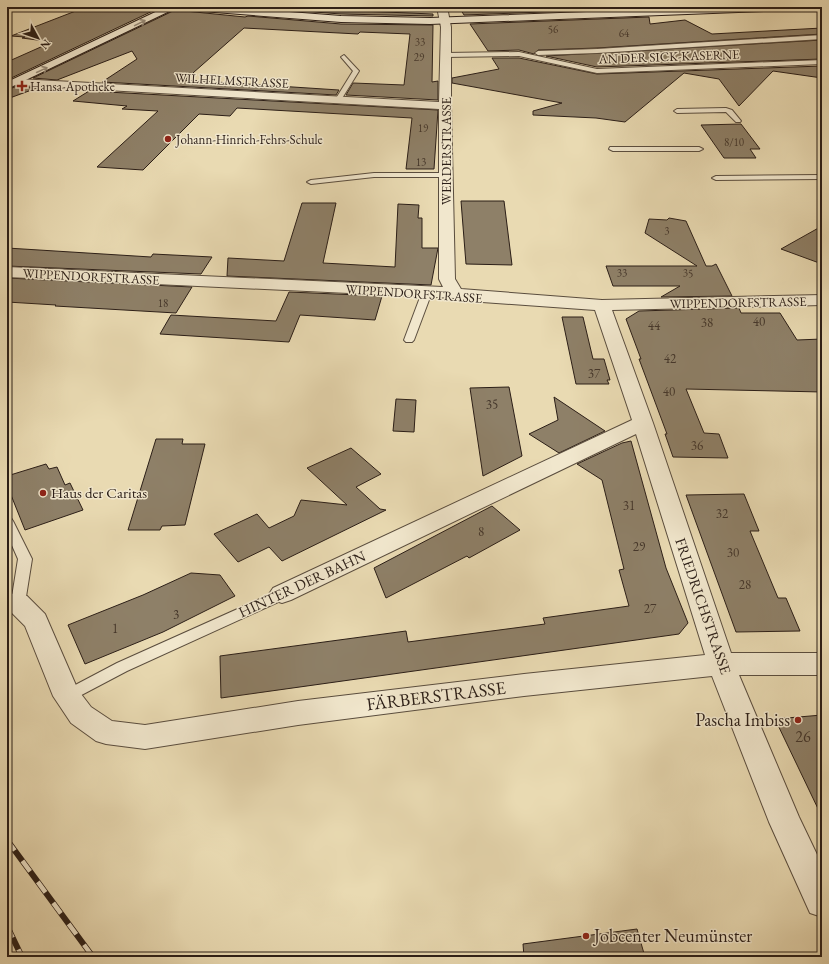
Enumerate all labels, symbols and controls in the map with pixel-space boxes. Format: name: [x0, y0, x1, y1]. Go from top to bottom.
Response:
north arrow: [18, 18, 58, 58]
one-way arrow: [134, 19, 146, 26]
house number: 56: [548, 22, 559, 36]
house number: 64: [619, 26, 630, 40]
house number: 33: [415, 35, 425, 49]
text: N: [37, 37, 54, 52]
street label: AN DER SICK-KASERNE: [597, 46, 740, 67]
house number: 29: [414, 50, 425, 64]
one-way arrow: [36, 66, 48, 73]
street label: WILHELMSTRASSE: [175, 69, 289, 92]
place label: Hansa-Apotheke: [30, 78, 115, 95]
marker: Hansa-Apotheke: [17, 81, 27, 91]
street label: WERDERSTRASSE: [438, 97, 455, 205]
house number: 19: [418, 121, 429, 135]
place label: Johann-Hinrich-Fehrs-Schule: [175, 131, 323, 148]
marker: Johann-Hinrich-Fehrs-Schule: [163, 134, 173, 144]
house number: 8/10: [724, 135, 744, 149]
house number: 13: [416, 155, 426, 169]
house number: 3: [664, 224, 670, 238]
street label: WIPPENDORFSTRASSE: [22, 264, 160, 289]
house number: 33: [617, 266, 627, 280]
house number: 35: [683, 266, 693, 280]
street label: WIPPENDORFSTRASSE: [345, 280, 483, 307]
street label: WIPPENDORFSTRASSE: [669, 293, 807, 312]
house number: 18: [158, 296, 168, 310]
house number: 40: [753, 313, 765, 330]
house number: 38: [701, 314, 713, 331]
house number: 44: [648, 317, 661, 334]
house number: 42: [664, 350, 677, 367]
house number: 37: [588, 365, 601, 382]
house number: 40: [663, 383, 675, 400]
house number: 35: [486, 396, 498, 413]
house number: 36: [691, 437, 703, 454]
place label: Haus der Caritas: [51, 483, 147, 502]
marker: Haus der Caritas: [38, 488, 48, 498]
house number: 31: [623, 497, 635, 514]
house number: 32: [716, 505, 729, 522]
house number: 8: [478, 523, 484, 540]
street label: FRIEDRICHSTRASSE: [671, 535, 736, 677]
house number: 29: [633, 538, 646, 555]
house number: 30: [727, 544, 739, 561]
street label: HINTER DER BAHN: [235, 546, 368, 621]
house number: 28: [739, 576, 751, 593]
house number: 27: [644, 600, 657, 617]
house number: 3: [173, 606, 179, 623]
house number: 1: [112, 620, 118, 637]
street label: FÄRBERSTRASSE: [365, 676, 507, 715]
place label: Pascha Imbiss: [695, 708, 790, 731]
marker: Pascha Imbiss: [793, 715, 803, 725]
house number: 26: [795, 726, 811, 747]
place label: Jobcenter Neumünster: [592, 924, 752, 947]
marker: Jobcenter Neumünster: [581, 931, 591, 941]

